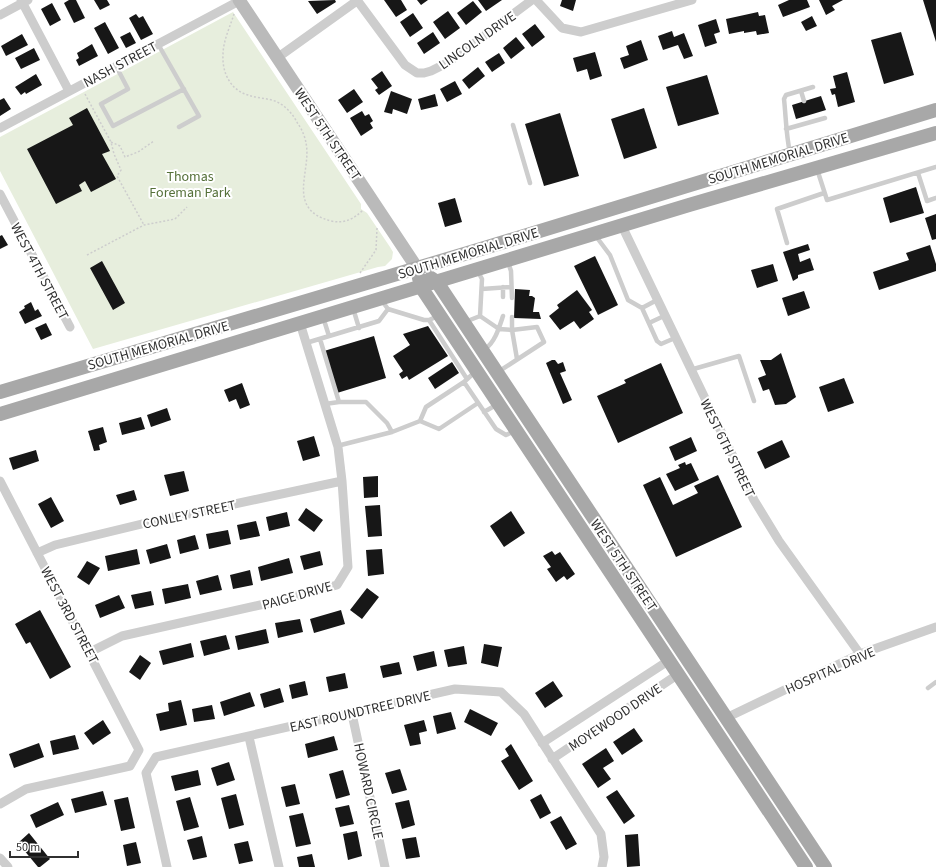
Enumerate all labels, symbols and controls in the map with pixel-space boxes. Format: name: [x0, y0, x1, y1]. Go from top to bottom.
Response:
street label: LINCOLN DRIVE: [435, 7, 520, 75]
street label: NASH STREET: [80, 37, 161, 93]
street label: WEST 5TH STREET: [289, 85, 366, 185]
street label: SOUTH MEMORIAL DRIVE: [706, 128, 851, 190]
park label: Thomas Foreman Park: [149, 167, 231, 203]
street label: WEST 4TH STREET: [5, 219, 73, 324]
street label: SOUTH MEMORIAL DRIVE: [396, 223, 541, 285]
street label: SOUTH MEMORIAL DRIVE: [85, 316, 231, 376]
street label: WEST 6TH STREET: [695, 396, 760, 501]
street label: CONLEY STREET: [141, 495, 238, 535]
street label: WEST 5TH STREET: [585, 516, 662, 616]
street label: WEST 3RD STREET: [35, 563, 103, 668]
street label: PAIGE DRIVE: [260, 576, 335, 616]
street label: HOSPITAL DRIVE: [782, 642, 879, 700]
street label: MOYEWOOD DRIVE: [565, 679, 666, 757]
street label: EAST ROUNDTREE DRIVE: [288, 686, 433, 738]
street label: HOWARD CIRCLE: [348, 741, 388, 841]
scale bar: [10, 833, 78, 859]
text: 50 m: [16, 839, 40, 856]

